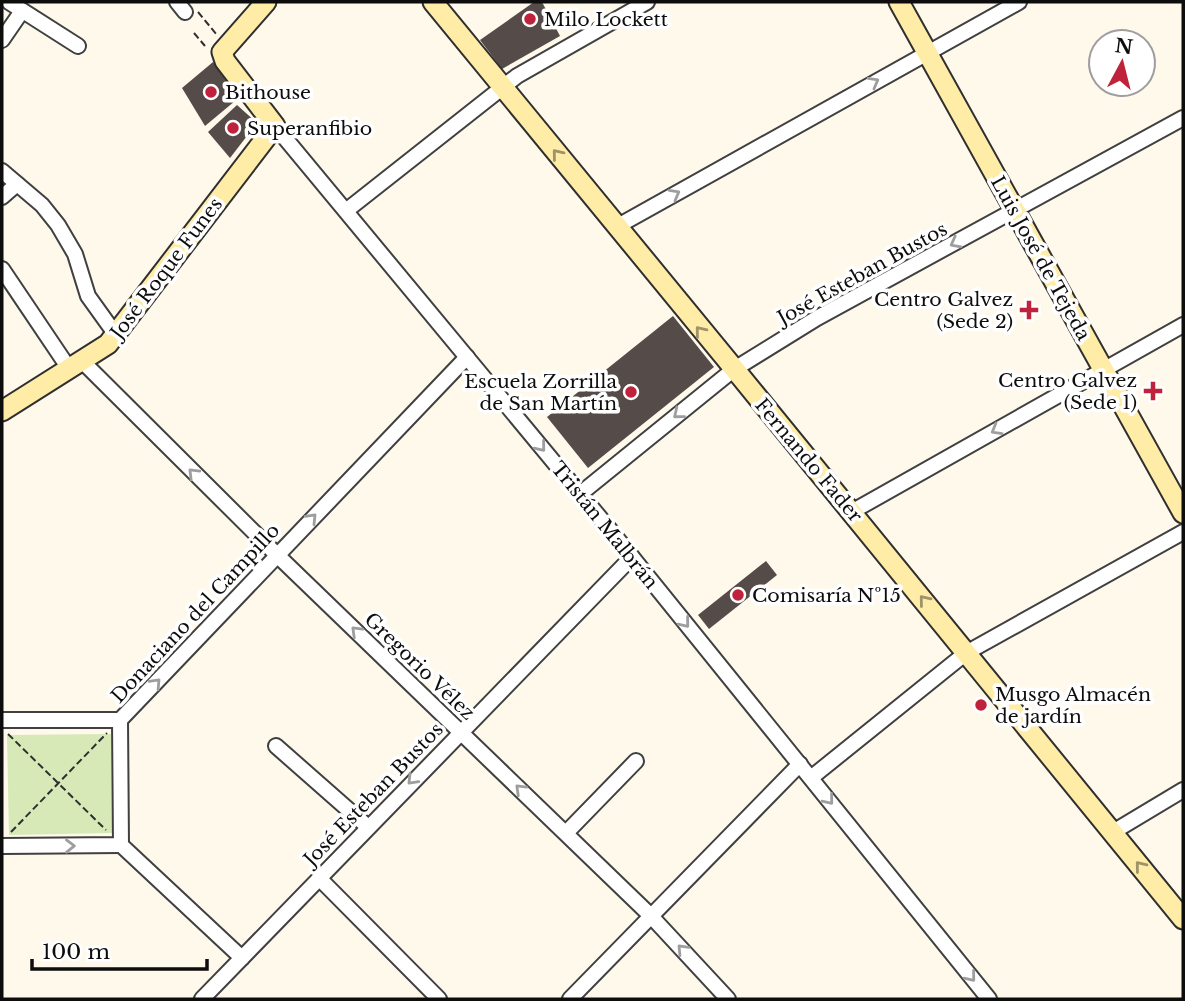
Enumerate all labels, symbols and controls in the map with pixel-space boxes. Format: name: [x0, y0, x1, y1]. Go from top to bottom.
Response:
place label: Milo Lockett: [544, 8, 669, 31]
marker: Milo Lockett: [522, 11, 538, 27]
north arrow: [1087, 28, 1157, 98]
text: N: [1114, 34, 1134, 59]
one-way arrow: [866, 77, 879, 90]
place label: Bithouse: [225, 81, 311, 104]
marker: Bithouse: [203, 84, 219, 100]
place label: Superanfibio: [247, 117, 372, 140]
marker: Superanfibio: [225, 120, 241, 136]
one-way arrow: [553, 149, 565, 162]
street label: Luis José de Tejeda: [986, 172, 1095, 345]
one-way arrow: [668, 189, 681, 202]
street label: José Roque Funes: [104, 193, 227, 346]
street label: José Esteban Bustos: [771, 217, 951, 331]
one-way arrow: [949, 235, 962, 249]
place label: Centro Galvez (Sede 2): [874, 288, 1013, 333]
marker: Centro Galvez (Sede 2): [1019, 300, 1039, 320]
one-way arrow: [696, 326, 709, 338]
place label: Centro Galvez (Sede 1): [998, 369, 1137, 414]
place label: Escuela Zorrilla de San Martín: [464, 370, 617, 415]
marker: Centro Galvez (Sede 1): [1143, 381, 1163, 401]
marker: Escuela Zorrilla de San Martín: [623, 384, 639, 400]
street label: Fernando Fader: [750, 394, 867, 527]
one-way arrow: [674, 406, 687, 418]
one-way arrow: [990, 422, 1003, 435]
one-way arrow: [533, 440, 546, 452]
street label: Tristán Malbrán: [546, 457, 663, 593]
one-way arrow: [188, 468, 201, 481]
one-way arrow: [304, 513, 317, 526]
street label: Donaciano del Campillo: [106, 519, 284, 708]
place label: Comisaría Nº15: [752, 584, 901, 607]
marker: Comisaría Nº15: [730, 587, 746, 603]
one-way arrow: [919, 595, 932, 608]
street label: Gregorio Vélez: [360, 608, 480, 725]
one-way arrow: [677, 616, 690, 628]
one-way arrow: [351, 627, 364, 640]
one-way arrow: [147, 678, 160, 691]
place label: Musgo Almacén de jardín: [995, 683, 1151, 728]
marker: Musgo Almacén de jardín: [973, 697, 989, 713]
street label: José Esteban Bustos: [297, 718, 448, 873]
one-way arrow: [408, 772, 421, 785]
one-way arrow: [515, 785, 528, 798]
one-way arrow: [821, 792, 834, 804]
one-way arrow: [65, 838, 76, 854]
one-way arrow: [1136, 862, 1149, 874]
scale bar: [32, 928, 206, 972]
text: 100 m: [42, 939, 110, 965]
one-way arrow: [678, 944, 690, 957]
one-way arrow: [963, 970, 976, 982]

